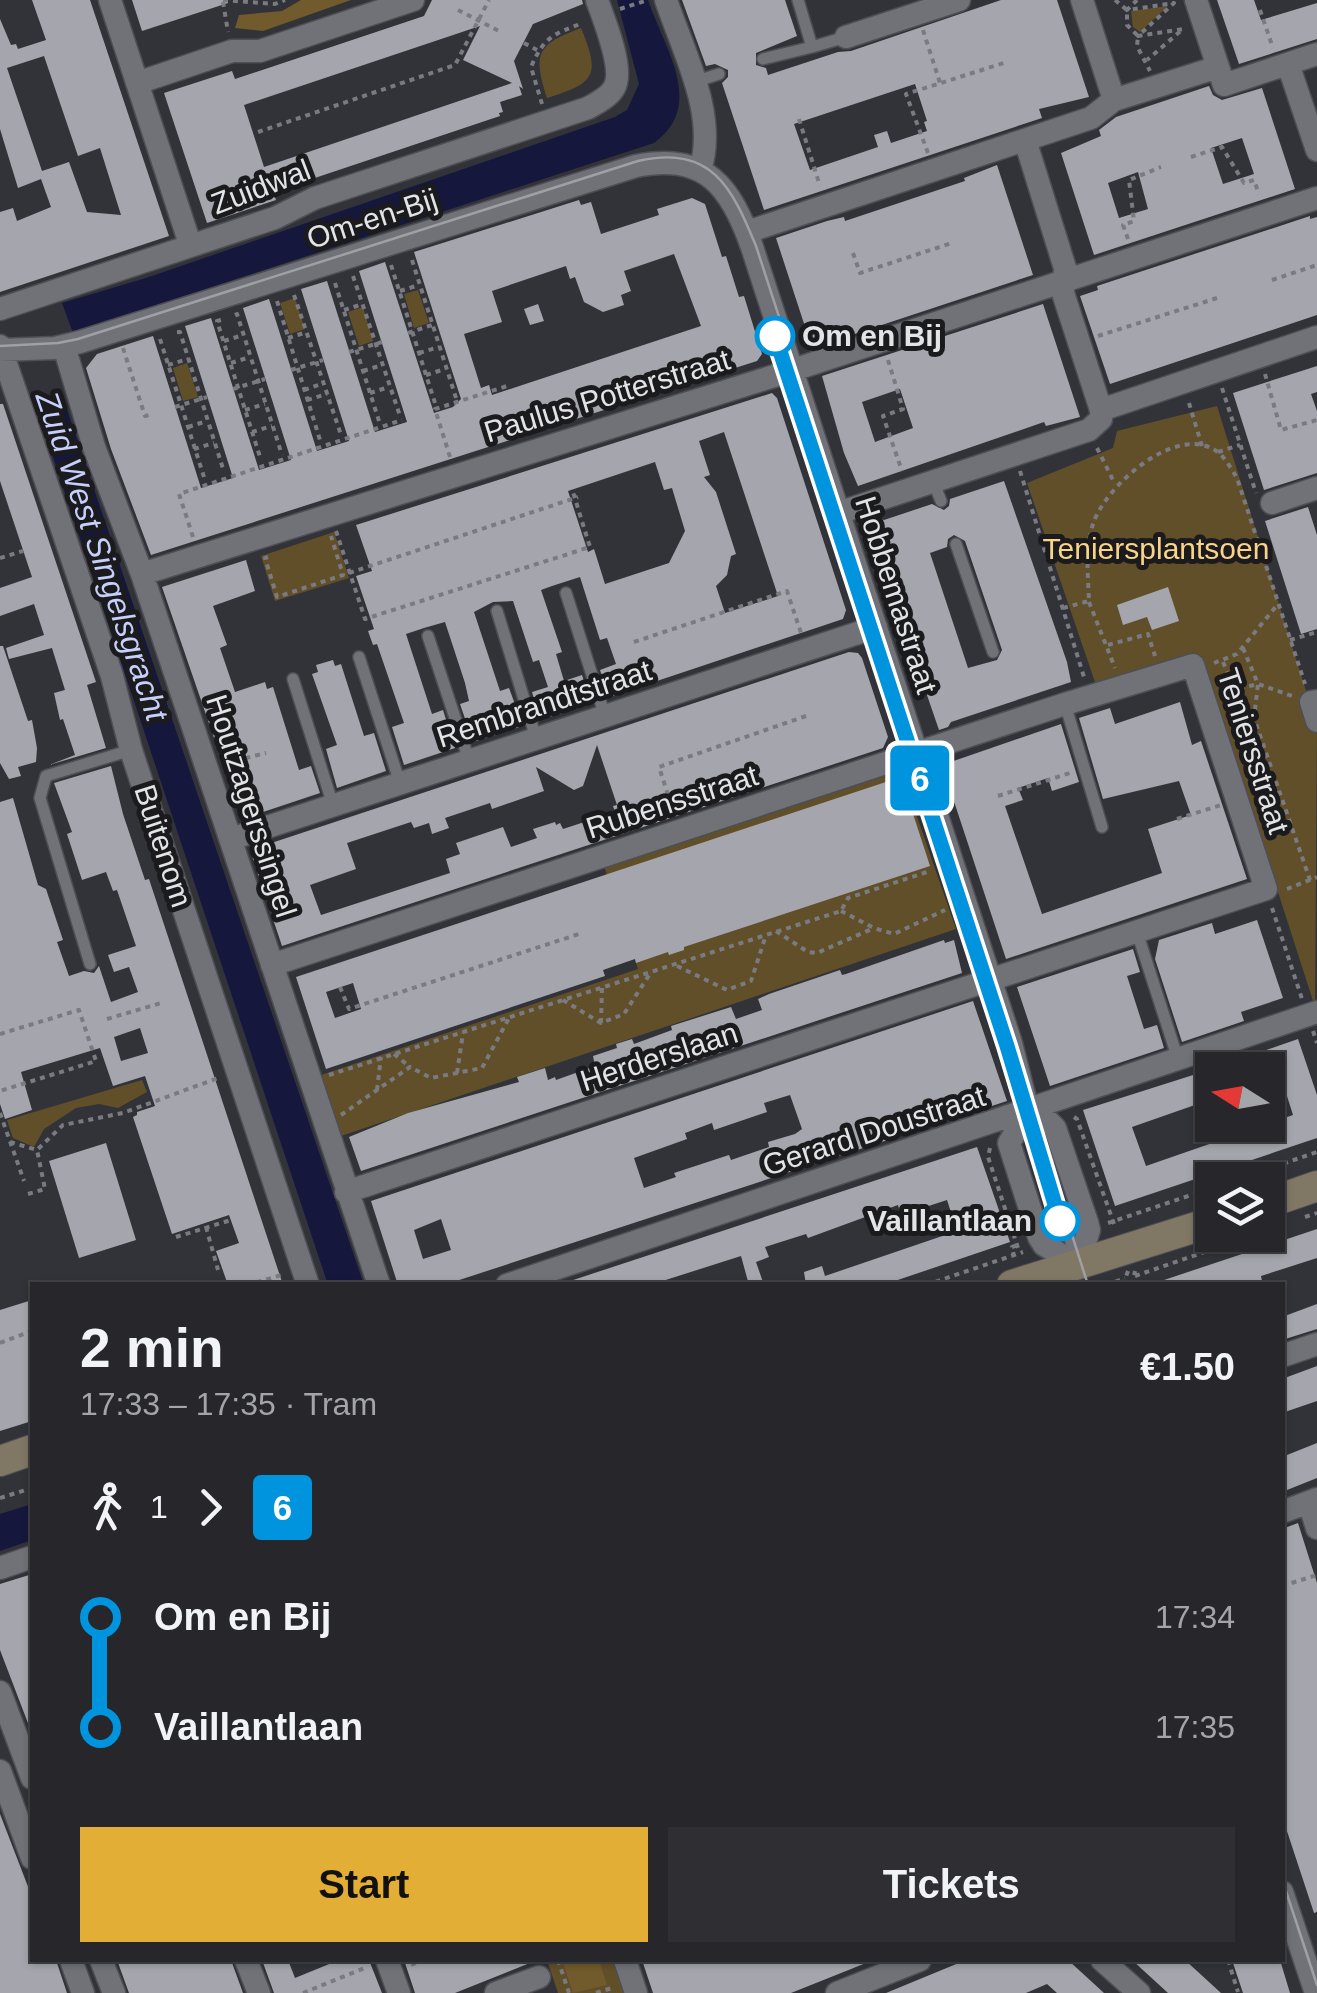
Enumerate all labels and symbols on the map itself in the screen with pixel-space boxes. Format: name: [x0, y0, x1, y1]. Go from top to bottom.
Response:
street label: Zuidwal: [207, 153, 315, 220]
street label: Om-en-Bij: [303, 182, 441, 255]
marker: Om en Bij: [756, 317, 794, 355]
place label: Om en Bij: [802, 319, 942, 352]
street label: Paulus Potterstraat: [480, 342, 734, 449]
water label: Zuid West Singelsgracht: [28, 386, 176, 727]
street label: Hobbemastraat: [849, 492, 944, 698]
park label: Teniersplantsoen: [1043, 532, 1269, 565]
street label: Rembrandtstraat: [432, 653, 656, 754]
street label: Teniersstraat: [1211, 664, 1296, 838]
street label: Houtzagerssingel: [200, 691, 303, 921]
line badge: 6: [888, 746, 952, 810]
street label: Rubensstraat: [582, 758, 762, 845]
street label: Buitenom: [128, 780, 199, 911]
street label: Herderslaan: [576, 1016, 742, 1097]
north arrow: [1195, 1052, 1285, 1142]
street label: Gerard Doustraat: [759, 1079, 990, 1182]
marker: Vaillantlaan: [1041, 1202, 1079, 1240]
place label: Vaillantlaan: [867, 1204, 1032, 1237]

